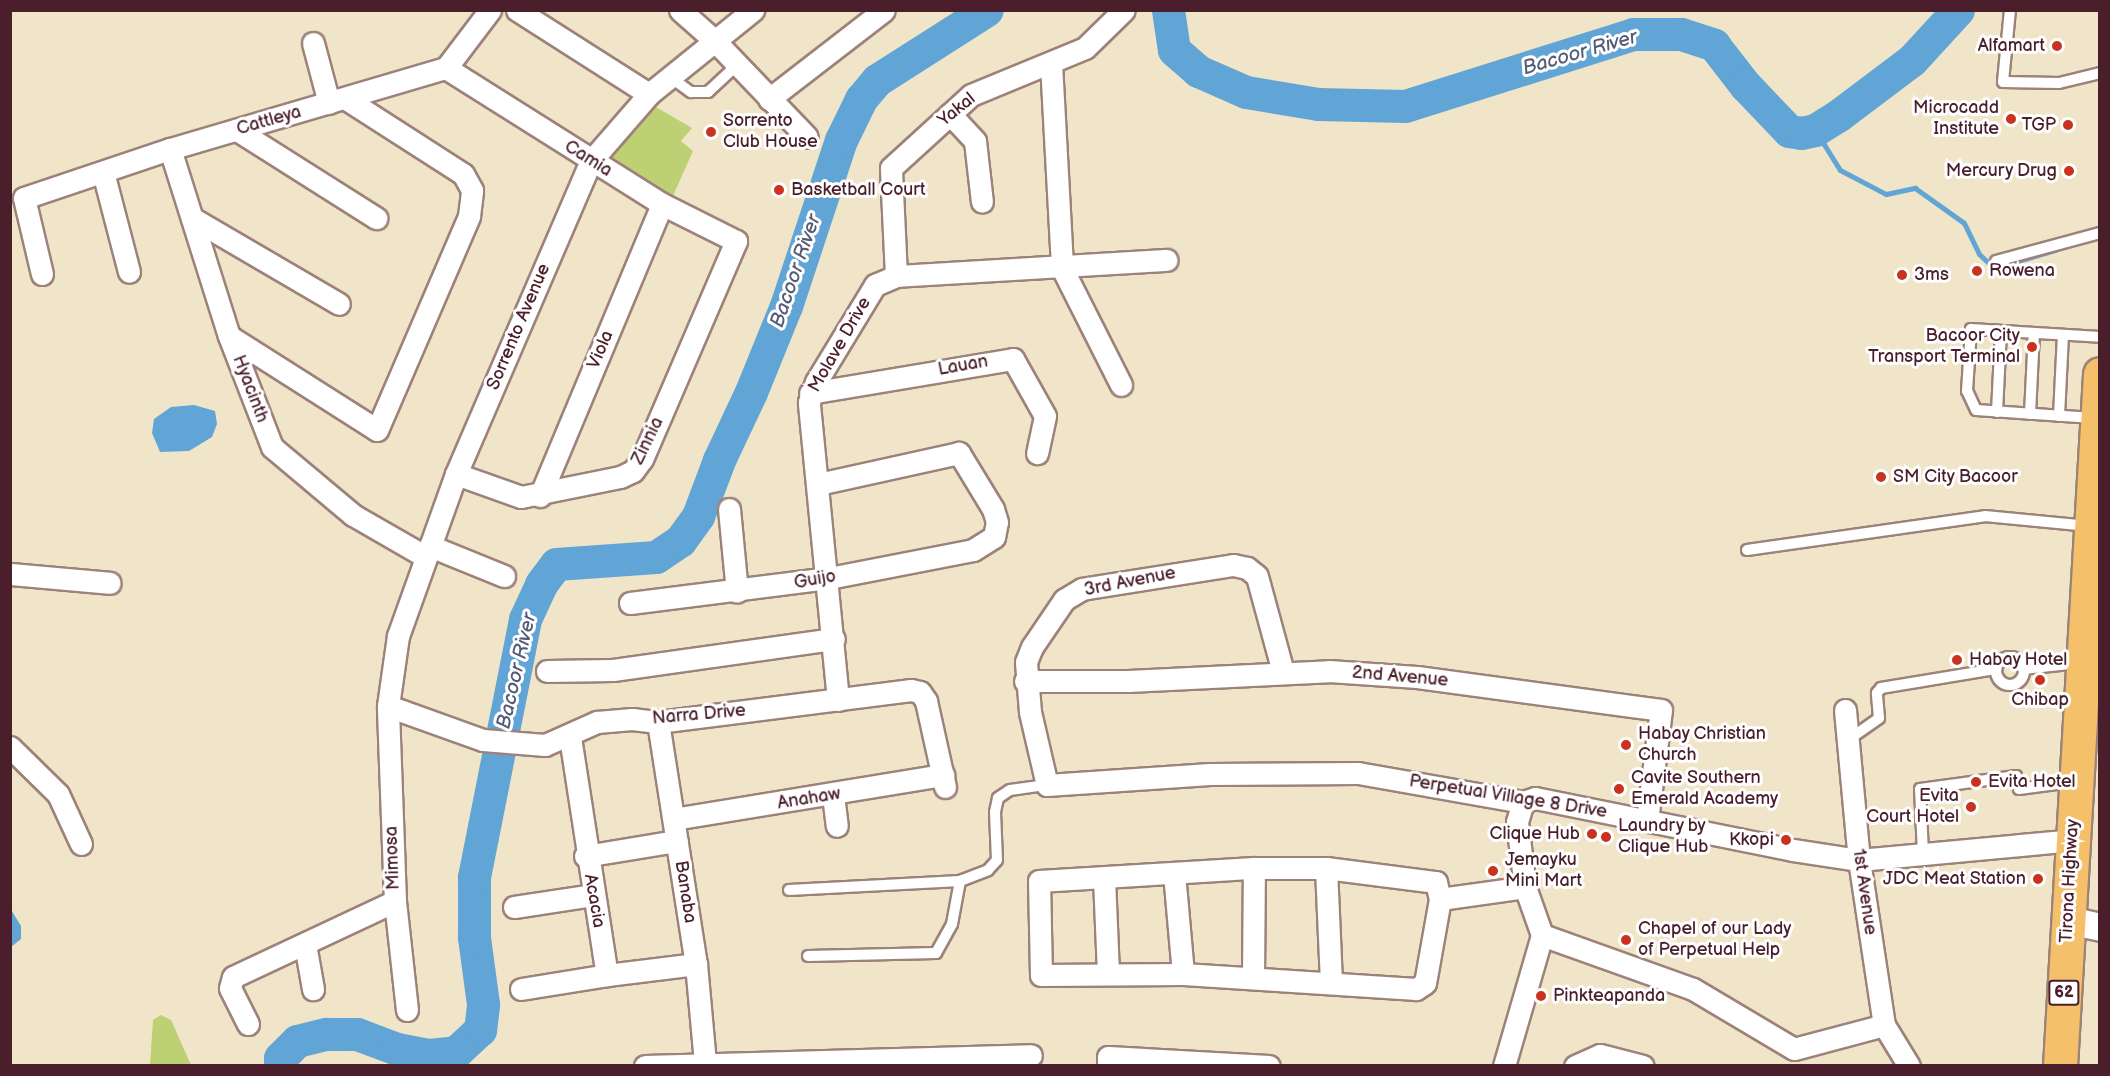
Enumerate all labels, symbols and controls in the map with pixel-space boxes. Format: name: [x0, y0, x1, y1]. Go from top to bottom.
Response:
water label: Bacoor River: [1520, 25, 1640, 81]
place label: Alfamart: [1978, 35, 2045, 57]
marker: Alfamart: [2050, 39, 2064, 53]
street label: Yakal: [934, 88, 980, 132]
place label: Microcadd Institute: [1913, 98, 1999, 140]
street label: Cattleya: [234, 101, 304, 141]
place label: Sorrento Club House: [723, 111, 818, 154]
marker: Microcadd Institute: [2004, 112, 2018, 126]
place label: TGP: [2022, 114, 2056, 136]
marker: TGP: [2061, 118, 2075, 132]
marker: Sorrento Club House: [704, 125, 718, 139]
street label: Camia: [560, 136, 616, 182]
place label: Mercury Drug: [1945, 160, 2057, 182]
marker: Mercury Drug: [2062, 164, 2076, 178]
place label: Basketball Court: [791, 179, 925, 201]
marker: Basketball Court: [772, 183, 786, 197]
water label: Bacoor River: [765, 211, 827, 331]
place label: Rowena: [1989, 260, 2055, 282]
street label: Sorrento Avenue: [483, 261, 555, 393]
place label: 3ms: [1914, 264, 1949, 286]
marker: Rowena: [1970, 264, 1984, 278]
marker: 3ms: [1895, 268, 1909, 282]
street label: Molave Drive: [804, 294, 876, 396]
place label: Bacoor City Transport Terminal: [1867, 326, 2020, 368]
street label: Viola: [583, 328, 619, 372]
marker: Bacoor City Transport Terminal: [2025, 340, 2039, 354]
street label: Lauan: [936, 351, 990, 381]
street label: Hyacinth: [227, 352, 273, 426]
street label: Zinnia: [627, 414, 669, 468]
place label: SM City Bacoor: [1893, 466, 2019, 488]
marker: SM City Bacoor: [1874, 470, 1888, 484]
street label: 3rd Avenue: [1082, 563, 1178, 601]
street label: Guijo: [792, 566, 838, 594]
water label: Bacoor River: [492, 611, 542, 731]
place label: Habay Hotel: [1969, 649, 2069, 671]
marker: Habay Hotel: [1950, 653, 1964, 667]
street label: 2nd Avenue: [1351, 662, 1449, 692]
marker: Chibap: [2033, 673, 2047, 687]
place label: Chibap: [2011, 689, 2069, 711]
street label: Narra Drive: [651, 700, 747, 730]
place label: Habay Christian Church: [1638, 724, 1767, 766]
marker: Habay Christian Church: [1619, 738, 1633, 752]
place label: Cavite Southern Emerald Academy: [1631, 768, 1778, 810]
street label: Perpetual Village 8 Drive: [1407, 771, 1609, 823]
place label: Evita Hotel: [1988, 771, 2076, 793]
marker: Evita Hotel: [1969, 775, 1983, 789]
marker: Cavite Southern Emerald Academy: [1612, 782, 1626, 796]
street label: Anahaw: [776, 783, 842, 815]
place label: Evita Court Hotel: [1866, 786, 1959, 828]
marker: Evita Court Hotel: [1964, 800, 1978, 814]
place label: Laundry by Clique Hub: [1618, 816, 1708, 858]
street label: Tirona Highway: [2056, 819, 2084, 943]
place label: Clique Hub: [1490, 823, 1580, 845]
street label: Mimosa: [381, 826, 405, 890]
marker: Clique Hub: [1585, 827, 1599, 841]
place label: Kkopi: [1729, 829, 1774, 851]
marker: Laundry by Clique Hub: [1599, 830, 1613, 844]
marker: Kkopi: [1779, 833, 1793, 847]
street label: 1st Avenue: [1847, 848, 1881, 936]
place label: Jemayku Mini Mart: [1505, 850, 1582, 892]
street label: Banaba: [669, 859, 701, 925]
marker: Jemayku Mini Mart: [1486, 864, 1500, 878]
place label: JDC Meat Station: [1883, 868, 2026, 890]
street label: Acacia: [579, 872, 609, 930]
marker: JDC Meat Station: [2031, 872, 2045, 886]
place label: Chapel of our Lady of Perpetual Help: [1638, 919, 1791, 962]
marker: Chapel of our Lady of Perpetual Help: [1619, 933, 1633, 947]
road number: 62: [2048, 980, 2080, 1006]
place label: Pinkteapanda: [1553, 985, 1665, 1007]
marker: Pinkteapanda: [1534, 989, 1548, 1003]

